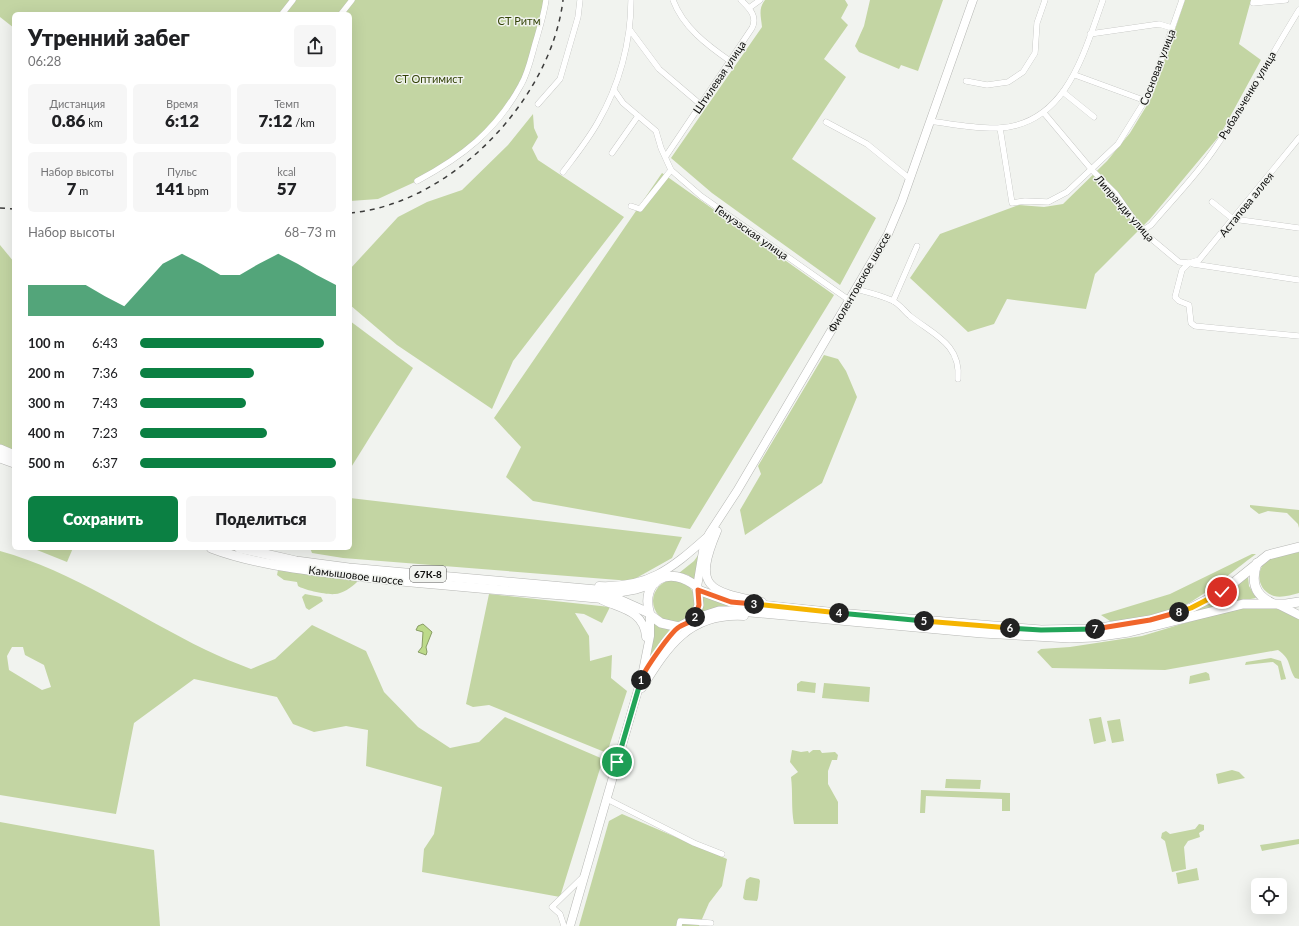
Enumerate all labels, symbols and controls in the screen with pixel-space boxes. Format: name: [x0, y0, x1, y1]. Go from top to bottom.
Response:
park label: СТ Ритм: [498, 14, 540, 27]
text: Утренний забег: [28, 24, 190, 51]
button: share: [294, 25, 336, 67]
street label: Сосновая улица: [1137, 27, 1177, 107]
street label: Штилевая улица: [690, 38, 748, 116]
street label: Рыбальченко улица: [1216, 49, 1278, 141]
text: 06:28: [28, 53, 61, 69]
park label: СТ Оптимист: [395, 72, 464, 85]
text: Дистанция: [49, 97, 105, 110]
text: Время: [166, 97, 198, 110]
text: Темп: [274, 97, 299, 110]
text: 0.86: [52, 110, 85, 131]
text: 6:12: [165, 110, 199, 131]
text: 7:12: [258, 110, 292, 131]
text: km: [85, 116, 103, 129]
text: /km: [292, 116, 315, 129]
text: Набор высоты: [41, 165, 114, 178]
text: Пульс: [167, 165, 197, 178]
text: kcal: [277, 165, 296, 178]
street label: Астапова аллея: [1216, 169, 1276, 239]
street label: Липранди улица: [1092, 171, 1158, 244]
text: 7: [66, 178, 76, 199]
text: 141: [155, 178, 185, 199]
text: 57: [277, 178, 297, 199]
text: m: [76, 184, 88, 197]
text: bpm: [185, 184, 209, 197]
street label: Генуэзская улица: [713, 202, 791, 262]
text: Набор высоты: [28, 224, 115, 240]
text: 68–73 m: [284, 224, 336, 240]
street label: Фиолентовское шоссе: [825, 229, 893, 334]
text: 100 m: [28, 335, 65, 351]
text: 6:43: [92, 335, 118, 351]
text: 200 m: [28, 365, 65, 381]
text: 7:36: [92, 365, 118, 381]
text: 300 m: [28, 395, 65, 411]
text: 7:43: [92, 395, 118, 411]
text: 400 m: [28, 425, 65, 441]
text: 7:23: [92, 425, 118, 441]
text: 500 m: [28, 455, 65, 471]
text: 6:37: [92, 455, 118, 471]
button: Сохранить: [28, 496, 178, 542]
button: Поделиться: [186, 496, 336, 542]
street label: Камышовое шоссе: [308, 563, 404, 587]
road number: 67К-8: [410, 566, 446, 582]
pin: [1205, 575, 1239, 609]
icon: check: [1211, 581, 1233, 603]
pin: 3: [744, 594, 764, 614]
text: 3: [751, 597, 757, 610]
pin: 8: [1169, 602, 1189, 622]
pin: 4: [829, 603, 849, 623]
text: 8: [1176, 605, 1182, 618]
text: 4: [836, 606, 842, 619]
pin: 2: [685, 607, 705, 627]
text: 2: [692, 610, 698, 623]
pin: 5: [914, 611, 934, 631]
text: 5: [921, 614, 927, 627]
pin: 6: [1000, 618, 1020, 638]
pin: 7: [1085, 619, 1105, 639]
text: 6: [1007, 621, 1013, 634]
text: 7: [1092, 622, 1098, 635]
pin: 1: [631, 670, 651, 690]
text: 1: [638, 673, 644, 686]
pin: [600, 745, 634, 779]
icon: arrive: [606, 751, 628, 773]
map controls: [1251, 878, 1287, 914]
button: locate: [1251, 878, 1287, 914]

